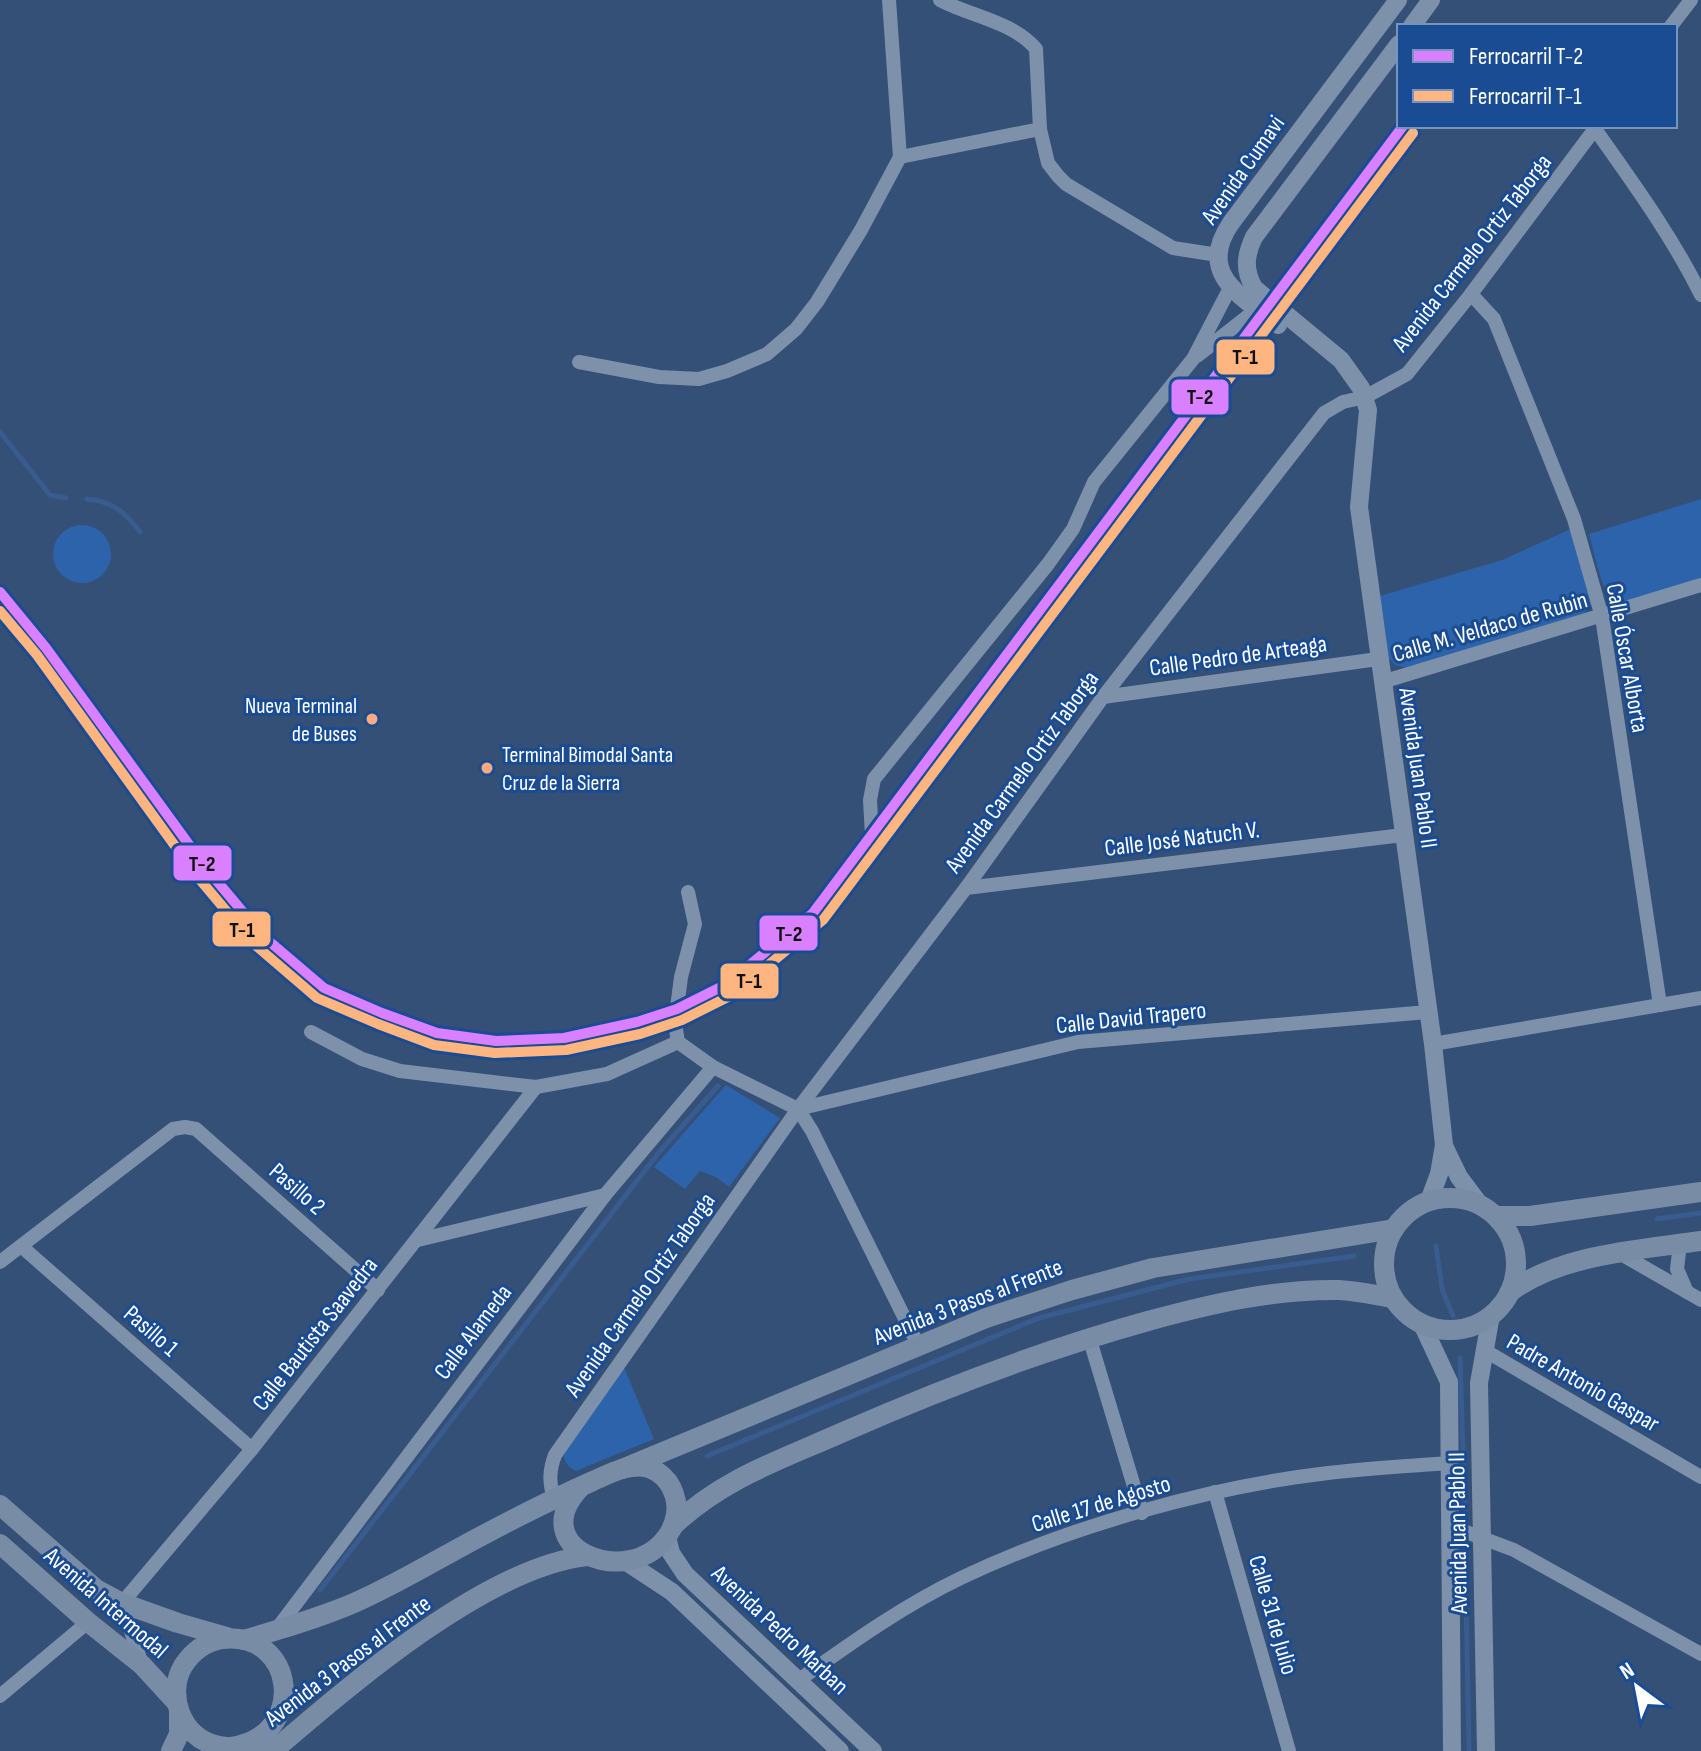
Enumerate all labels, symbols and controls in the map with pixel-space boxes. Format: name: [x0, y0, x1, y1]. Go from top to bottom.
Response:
legend: [1397, 24, 1677, 128]
text: Ferrocarril T-2: [1469, 42, 1583, 71]
text: Ferrocarril T-1: [1469, 82, 1582, 111]
street label: Avenida Cumavi: [1194, 110, 1291, 231]
street label: Avenida Carmelo Ortiz Taborga: [1385, 149, 1558, 358]
line badge: T-1: [1215, 338, 1276, 376]
text: T-1: [1232, 344, 1258, 371]
line badge: T-2: [1170, 378, 1230, 416]
text: T-2: [1187, 384, 1213, 411]
street label: Calle Óscar Alborta: [1600, 581, 1654, 735]
street label: Calle M. Veldaco de Rubin: [1389, 585, 1591, 669]
street label: Calle Pedro de Arteaga: [1147, 629, 1329, 683]
street label: Avenida Carmelo Ortiz Taborga: [938, 665, 1105, 879]
street label: Avenida Juan Pablo II: [1392, 685, 1444, 850]
place label: Nueva Terminal de Buses: [245, 693, 357, 748]
marker: Nueva Terminal de Buses: [364, 711, 380, 727]
place label: Terminal Bimodal Santa Cruz de la Sierra: [502, 742, 673, 797]
marker: Terminal Bimodal Santa Cruz de la Sierra: [479, 760, 495, 776]
street label: Calle José Natuch V.: [1103, 815, 1261, 863]
line badge: T-2: [172, 844, 233, 882]
text: T-2: [189, 851, 215, 878]
line badge: T-1: [211, 910, 272, 948]
line badge: T-2: [758, 914, 819, 952]
text: T-1: [229, 917, 255, 944]
text: T-2: [776, 921, 802, 948]
line badge: T-1: [719, 962, 780, 1000]
text: T-1: [736, 968, 762, 995]
street label: Calle David Trapero: [1054, 996, 1208, 1040]
street label: Pasillo 2: [263, 1157, 331, 1221]
street label: Avenida Carmelo Ortiz Taborga: [558, 1187, 721, 1403]
street label: Calle Bautista Saavedra: [246, 1252, 384, 1416]
street label: Avenida 3 Pasos al Frente: [868, 1253, 1067, 1352]
street label: Calle Alameda: [428, 1279, 518, 1385]
street label: Pasillo 1: [118, 1299, 185, 1363]
street label: Padre Antonio Gaspar: [1501, 1328, 1665, 1438]
street label: Avenida Juan Pablo II: [1442, 1452, 1474, 1615]
street label: Calle 17 de Agosto: [1028, 1469, 1174, 1539]
street label: Avenida Intermodal: [37, 1541, 174, 1665]
street label: Calle 31 de Julio: [1242, 1552, 1304, 1678]
street label: Avenida Pedro Marban: [705, 1559, 854, 1701]
street label: Avenida 3 Pasos al Frente: [258, 1589, 437, 1733]
north arrow: [1597, 1647, 1677, 1727]
text: N: [1615, 1657, 1639, 1686]

